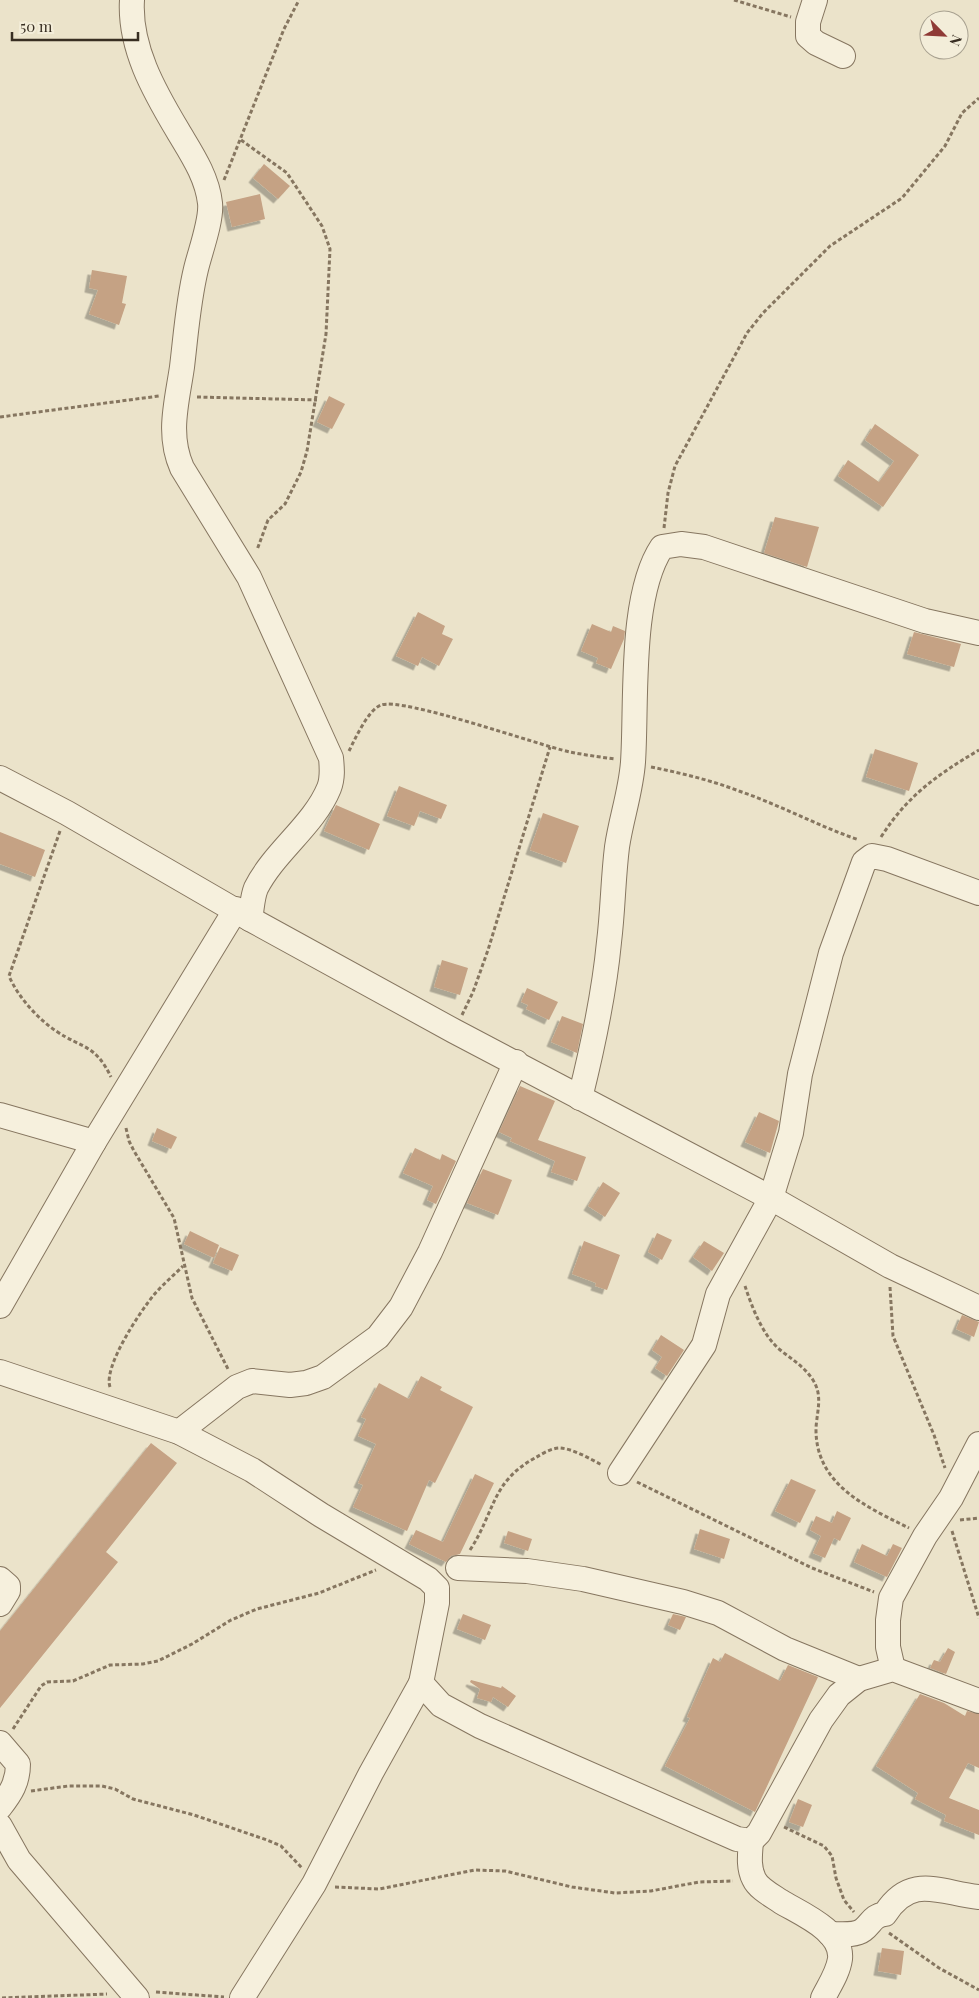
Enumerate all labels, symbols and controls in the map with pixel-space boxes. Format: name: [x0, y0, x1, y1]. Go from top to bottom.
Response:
scale bar: [12, 10, 139, 42]
north arrow: [919, 10, 969, 60]
text: 50 m: [20, 16, 53, 36]
text: N: [946, 32, 967, 49]

